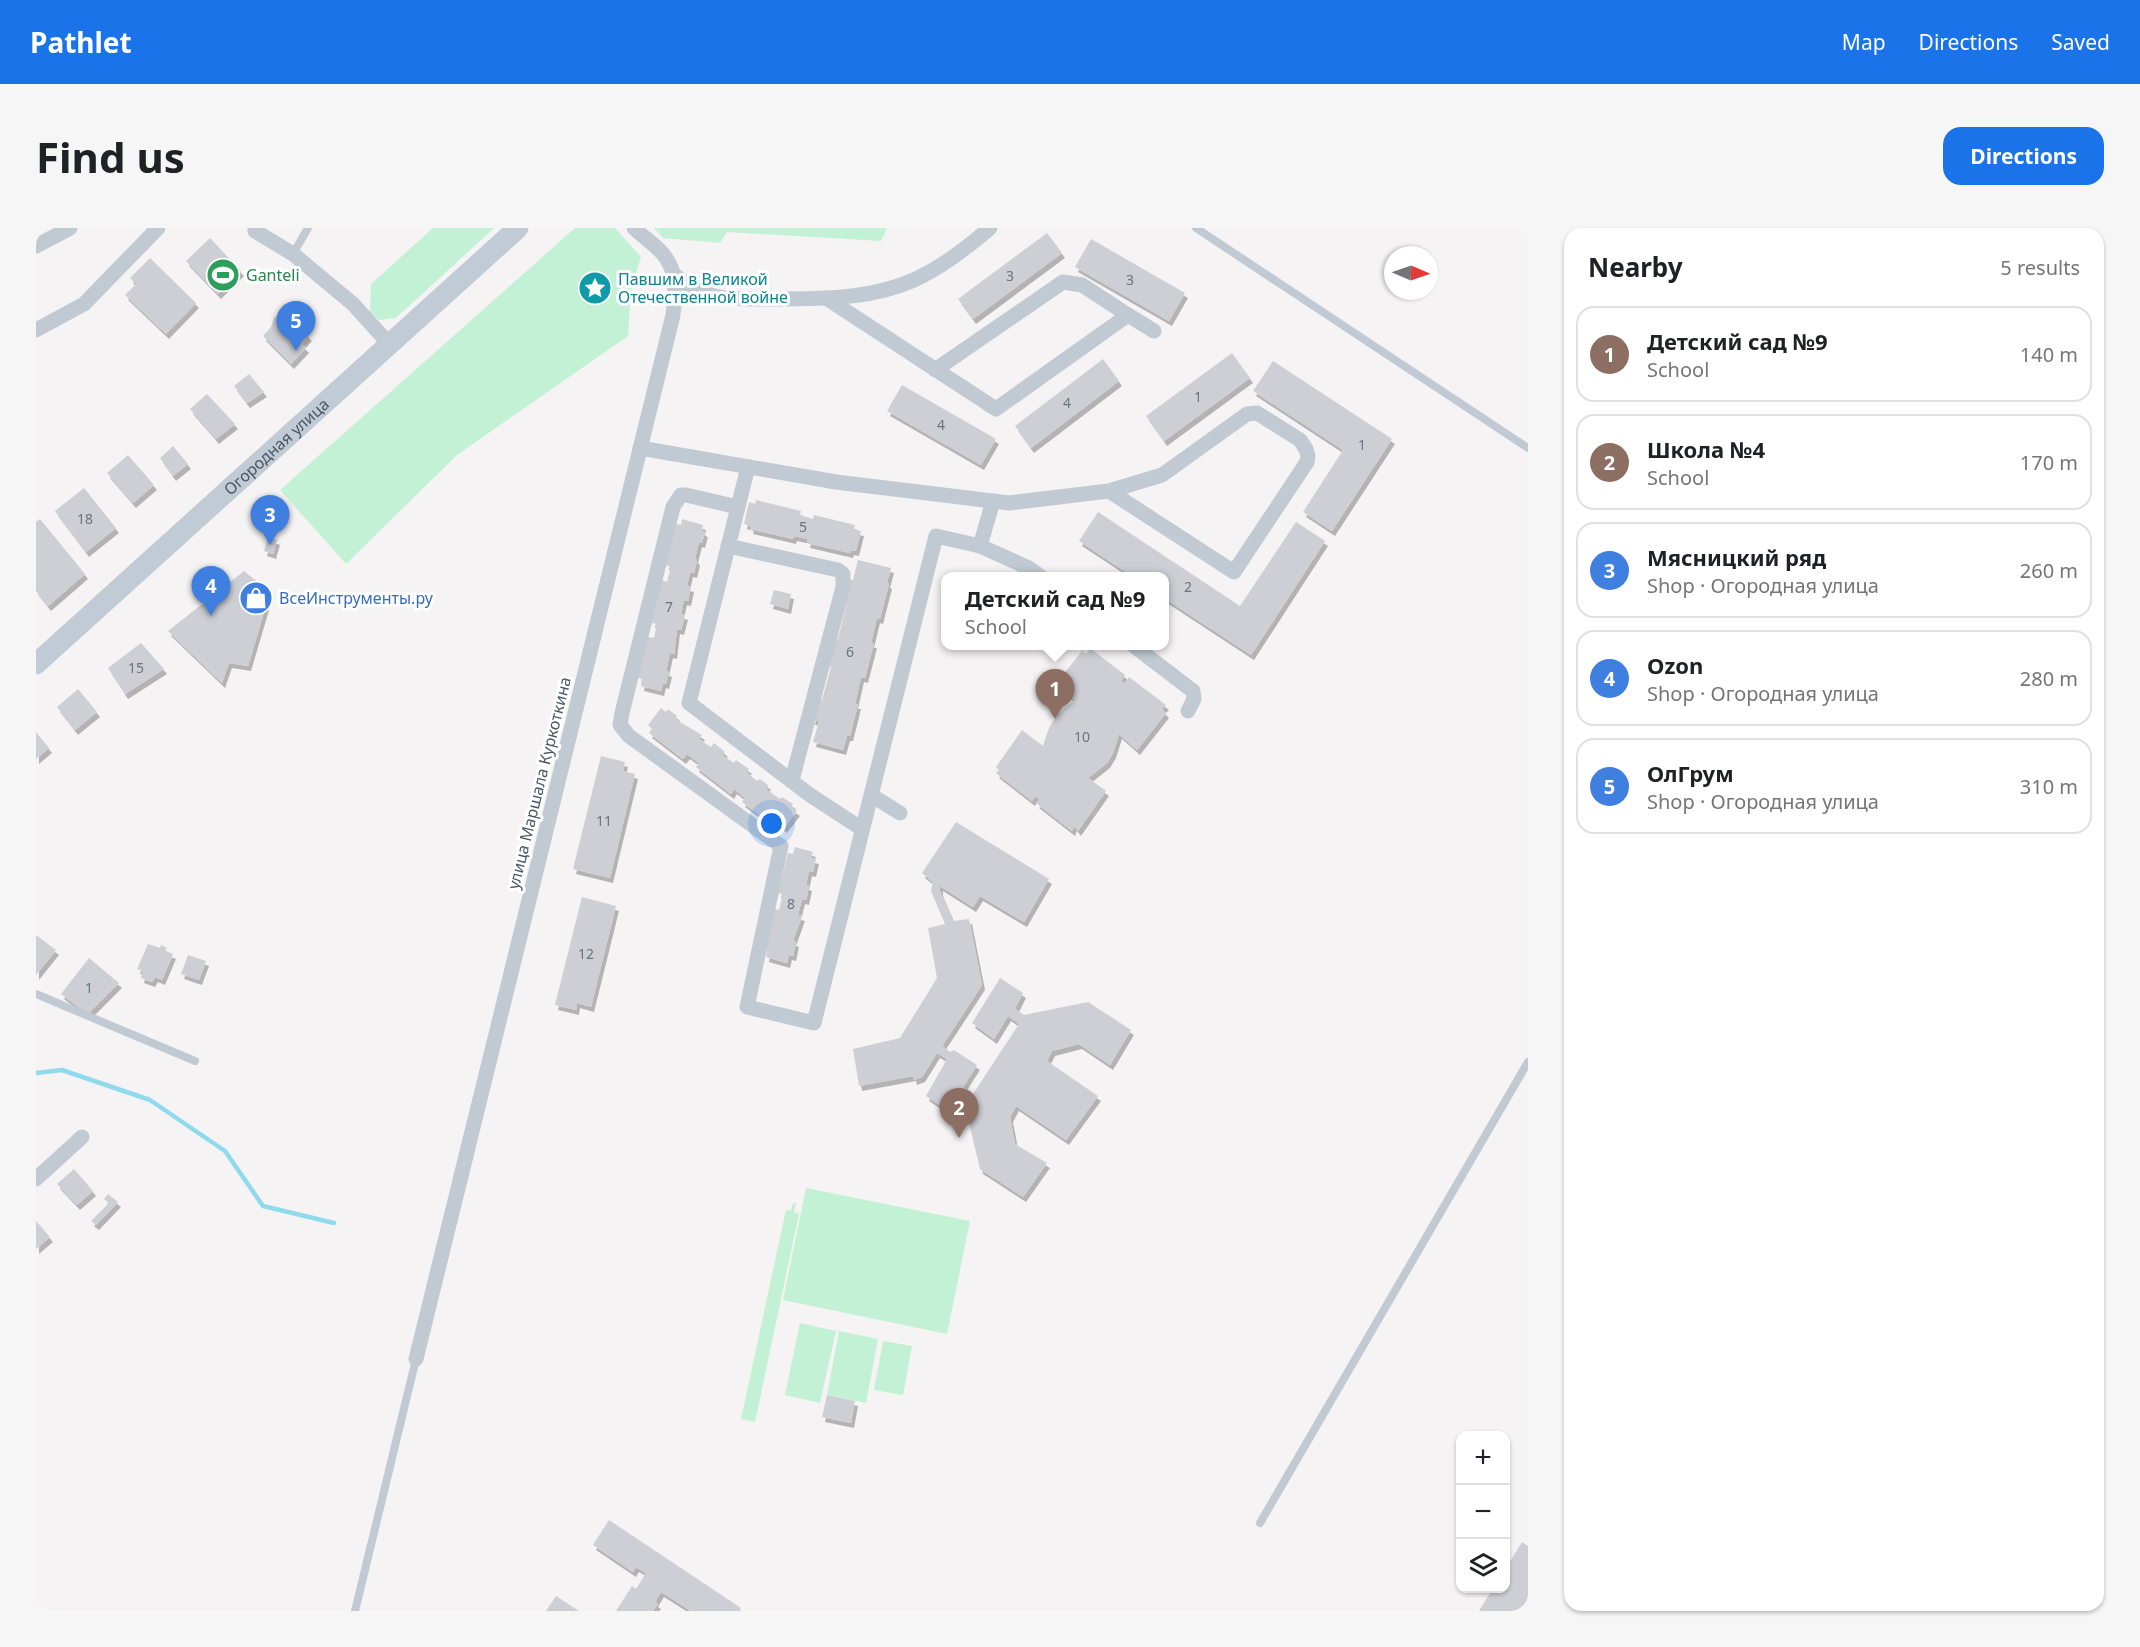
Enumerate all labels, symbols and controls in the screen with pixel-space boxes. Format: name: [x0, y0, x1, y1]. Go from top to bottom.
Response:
text: Pathlet: [30, 23, 132, 61]
text: Map: [1842, 28, 1886, 56]
text: Directions: [1919, 28, 2018, 56]
text: Saved: [2051, 28, 2110, 56]
button: Directions: [1943, 127, 2104, 185]
text: Find us: [36, 128, 185, 185]
north arrow: [1384, 246, 1438, 300]
text: Nearby: [1588, 249, 1683, 285]
text: 5 results: [2000, 254, 2080, 281]
sports icon: Ganteli: [205, 257, 241, 293]
place label: Ganteli: [246, 264, 300, 286]
house number: 3: [1006, 266, 1014, 285]
place label: Павшим в Великой Отечественной войне: [618, 268, 788, 308]
place icon: Павшим в Великой Отечественной войне: [577, 270, 613, 306]
house number: 3: [1126, 270, 1134, 289]
pin: 5: [276, 302, 316, 351]
text: Детский сад №9: [1647, 326, 1828, 356]
text: 1: [1604, 341, 1615, 368]
text: 140 m: [2020, 341, 2078, 368]
text: School: [1647, 356, 1709, 383]
house number: 1: [1194, 387, 1202, 406]
street label: Огородная улица: [219, 393, 334, 500]
house number: 4: [1063, 393, 1071, 412]
house number: 4: [937, 415, 945, 434]
text: Школа №4: [1647, 434, 1765, 464]
house number: 1: [1358, 435, 1366, 454]
text: 2: [1604, 449, 1615, 476]
text: 170 m: [2020, 449, 2078, 476]
text: School: [1647, 464, 1709, 491]
pin: 3: [250, 496, 290, 545]
house number: 18: [77, 509, 93, 528]
house number: 5: [799, 517, 807, 536]
text: Мясницкий ряд: [1647, 542, 1826, 572]
text: 3: [1604, 557, 1615, 584]
text: 260 m: [2020, 557, 2078, 584]
pin: 4: [192, 566, 231, 616]
popup: [941, 572, 1169, 650]
text: Shop · Огородная улица: [1647, 572, 1879, 599]
house number: 2: [1184, 577, 1192, 596]
shop icon: ВсеИнструменты.ру: [238, 580, 274, 616]
text: Детский сад №9: [965, 583, 1145, 613]
place label: ВсеИнструменты.ру: [279, 587, 434, 609]
house number: 7: [665, 597, 673, 616]
text: School: [965, 613, 1027, 640]
house number: 6: [846, 642, 854, 661]
text: Ozon: [1647, 650, 1703, 680]
house number: 15: [128, 658, 144, 677]
text: 4: [1604, 665, 1615, 692]
text: 280 m: [2020, 665, 2078, 692]
pin: 1: [1036, 670, 1074, 719]
street label: улица Маршала Куркоткина: [502, 675, 576, 891]
text: Shop · Огородная улица: [1647, 680, 1879, 707]
house number: 10: [1074, 727, 1090, 746]
text: ОлГрум: [1647, 758, 1734, 788]
text: 5: [1604, 773, 1615, 800]
text: 310 m: [2020, 773, 2078, 800]
text: Shop · Огородная улица: [1647, 788, 1879, 815]
your location: [757, 809, 786, 838]
house number: 11: [596, 811, 612, 830]
house number: 8: [787, 894, 795, 913]
house number: 12: [578, 944, 594, 963]
house number: 1: [85, 978, 93, 997]
pin: 2: [940, 1088, 978, 1138]
map controls: [1456, 1431, 1510, 1593]
button: +: [1456, 1431, 1510, 1485]
button: −: [1456, 1485, 1510, 1539]
button: layers: [1456, 1539, 1510, 1593]

